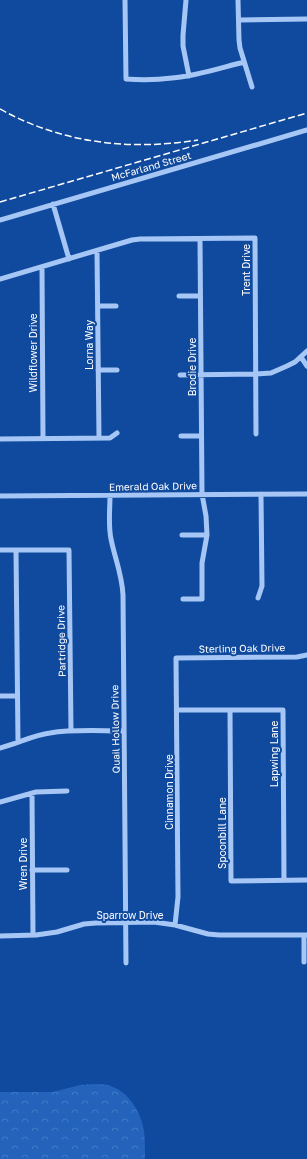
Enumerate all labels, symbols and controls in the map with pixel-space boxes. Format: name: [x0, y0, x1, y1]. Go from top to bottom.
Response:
street label: McFarland Street: [110, 149, 192, 183]
street label: Trent Drive: [240, 244, 252, 296]
street label: Wildflower Drive: [27, 313, 39, 393]
street label: Lorna Way: [83, 320, 95, 370]
street label: Brodie Drive: [186, 338, 198, 396]
street label: Emerald Oak Drive: [109, 479, 197, 493]
street label: Partridge Drive: [54, 605, 68, 677]
street label: Sterling Oak Drive: [199, 641, 286, 655]
street label: Quail Hollow Drive: [108, 684, 122, 773]
street label: Lapwing Lane: [268, 721, 280, 787]
street label: Cinnamon Drive: [163, 754, 175, 830]
street label: Spoonbill Lane: [216, 797, 228, 869]
street label: Wren Drive: [17, 838, 29, 890]
street label: Sparrow Drive: [96, 909, 164, 921]

